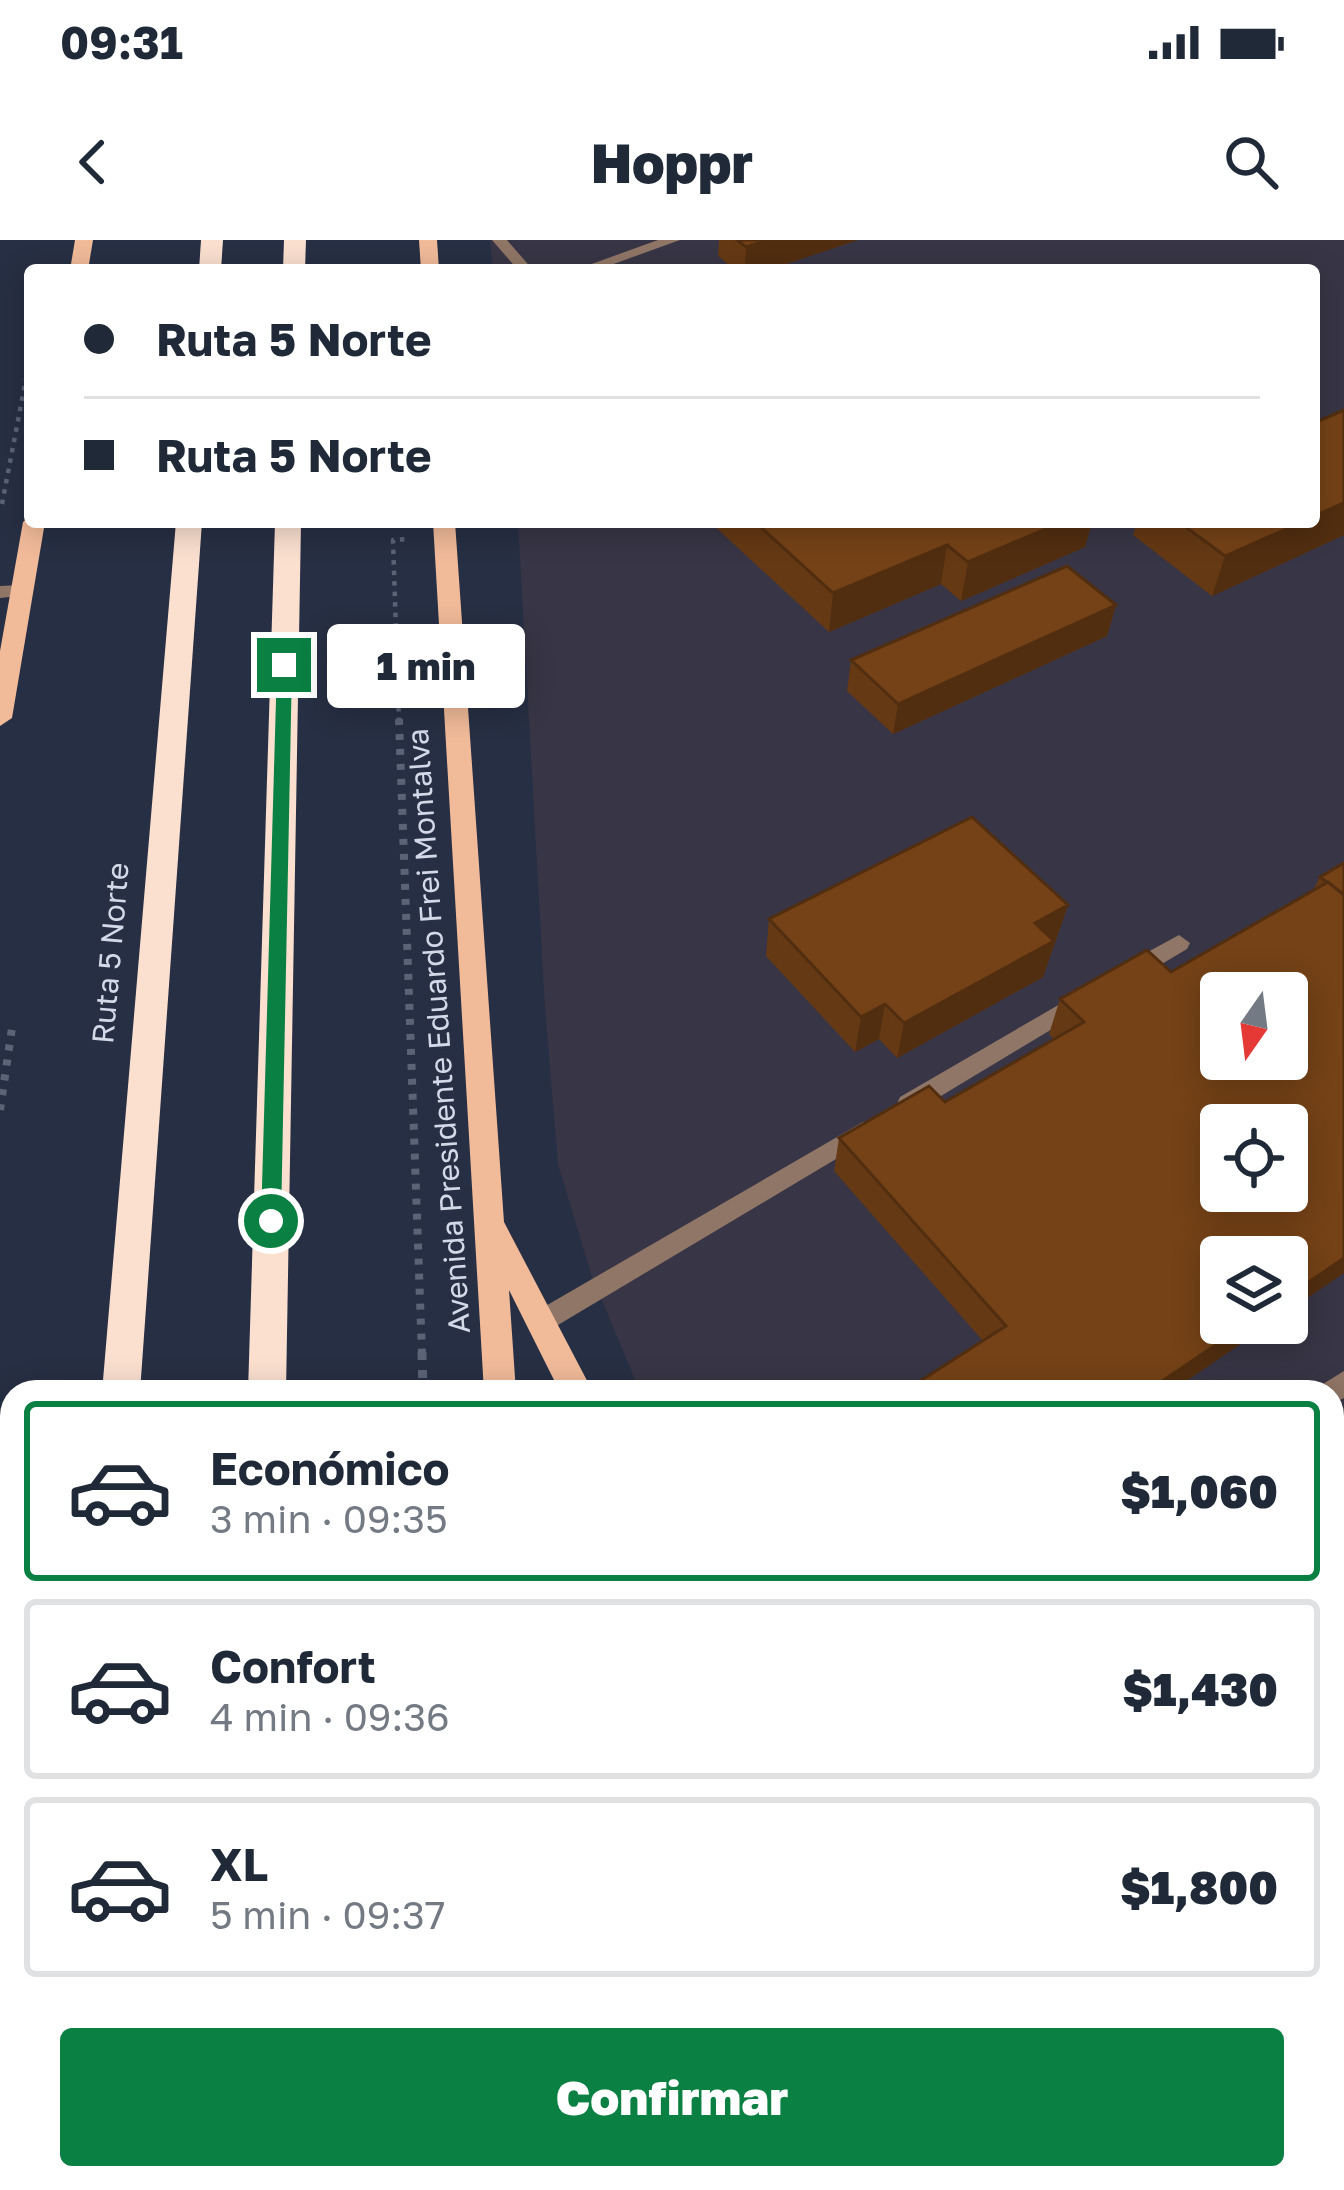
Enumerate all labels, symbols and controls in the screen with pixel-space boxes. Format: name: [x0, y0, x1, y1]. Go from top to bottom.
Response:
text: 09:31: [60, 15, 183, 69]
icon: back: [60, 129, 126, 195]
icon: search: [1218, 129, 1284, 195]
text: Hoppr: [591, 130, 753, 195]
text: Ruta 5 Norte: [156, 312, 432, 366]
text: Ruta 5 Norte: [156, 428, 432, 482]
callout: 1 min: [326, 623, 524, 707]
route end: [257, 638, 311, 692]
text: 1 min: [376, 642, 476, 689]
street label: Avenida Presidente Eduardo Frei Montalva: [399, 727, 477, 1335]
street label: Ruta 5 Norte: [84, 861, 136, 1045]
north arrow: [1200, 972, 1308, 1080]
map controls: [1200, 972, 1308, 1344]
button: locate: [1200, 1104, 1308, 1212]
route start: [244, 1194, 298, 1248]
button: layers: [1200, 1236, 1308, 1344]
icon: car: [66, 1437, 174, 1545]
text: Económico: [210, 1441, 450, 1495]
text: $1,060: [1121, 1464, 1278, 1518]
text: 3 min · 09:35: [210, 1495, 448, 1542]
icon: car: [66, 1635, 174, 1743]
text: Confort: [210, 1639, 376, 1693]
text: $1,430: [1123, 1662, 1278, 1716]
text: 4 min · 09:36: [210, 1693, 450, 1740]
icon: car: [66, 1833, 174, 1941]
text: XL: [210, 1837, 268, 1891]
text: $1,800: [1120, 1860, 1278, 1914]
text: 5 min · 09:37: [210, 1891, 445, 1938]
button: Confirmar: [60, 2028, 1284, 2166]

